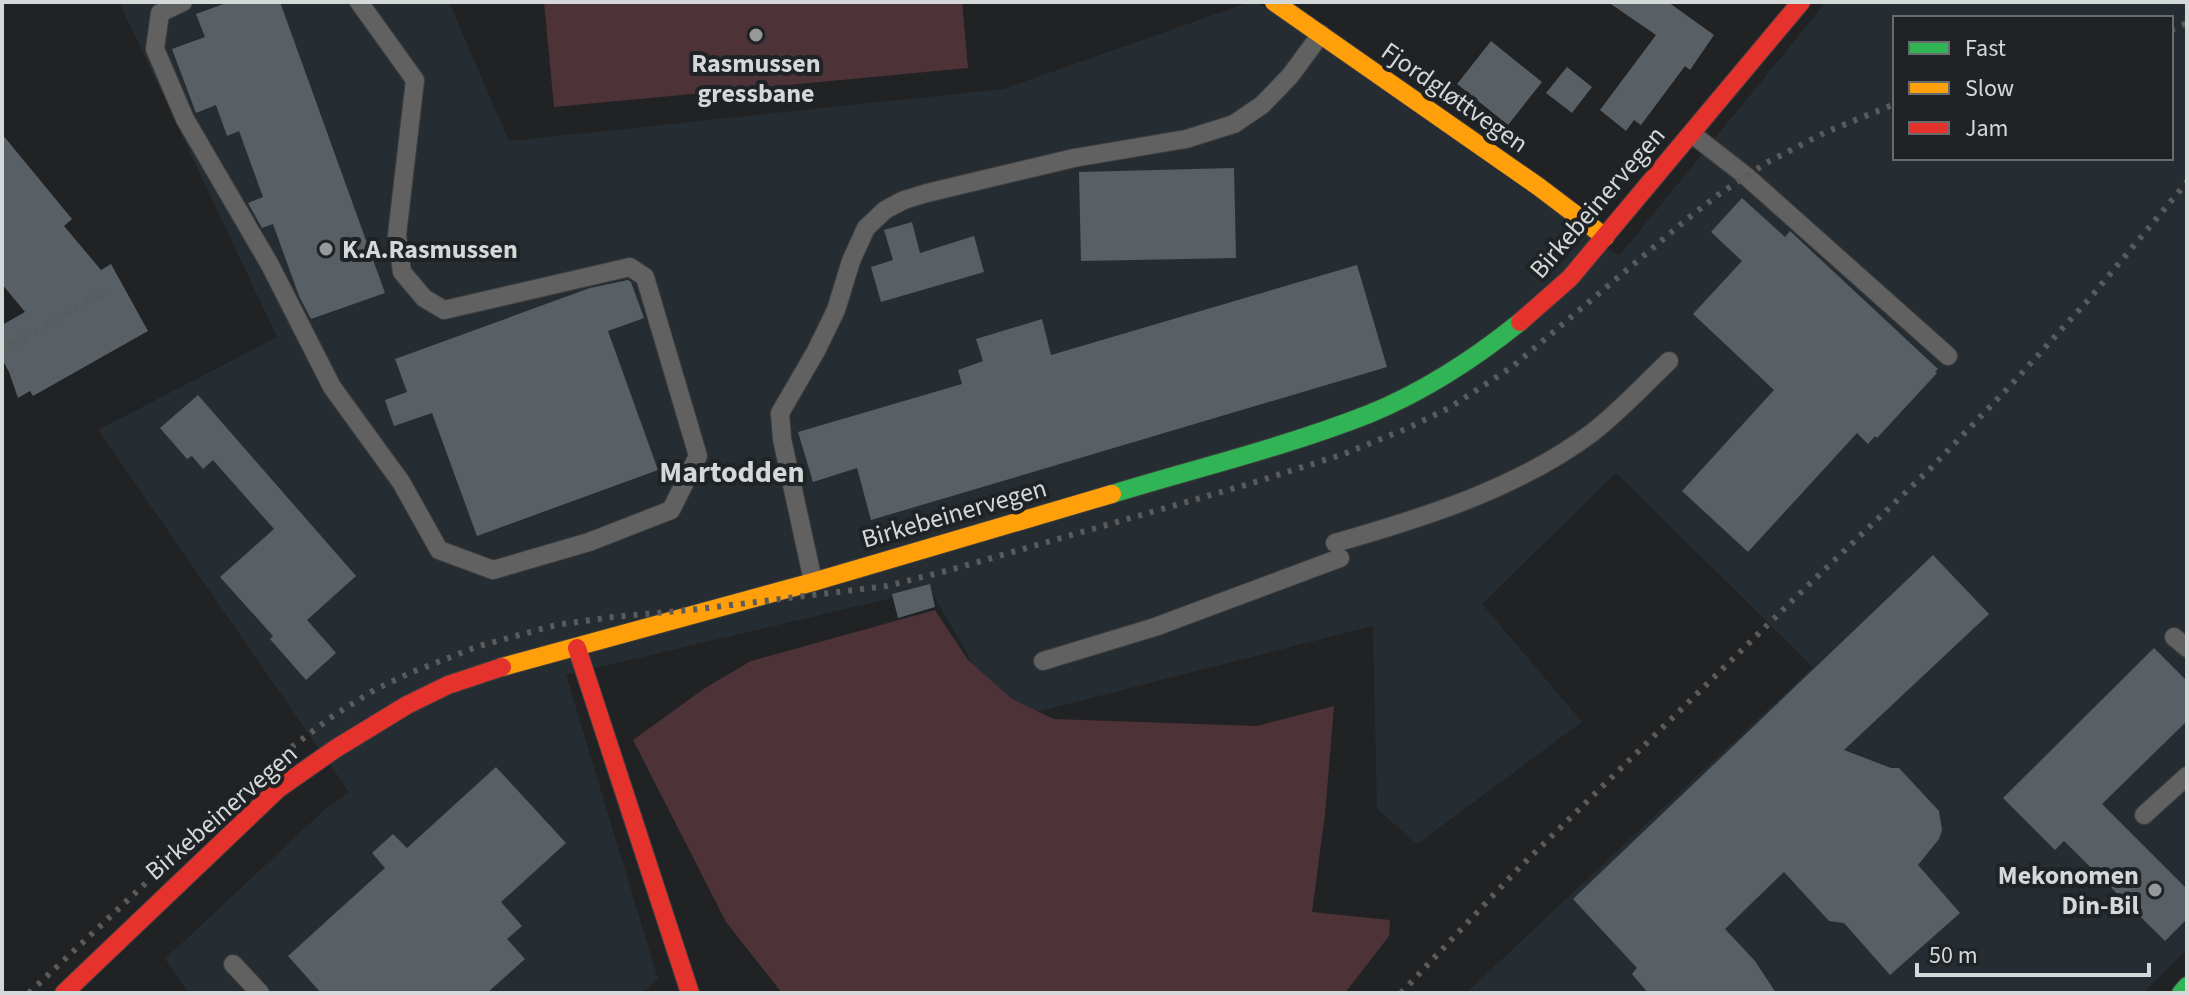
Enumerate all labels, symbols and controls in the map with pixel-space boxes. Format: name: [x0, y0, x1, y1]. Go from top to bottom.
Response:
legend: [1893, 16, 2173, 160]
marker: Rasmussen gressbane: [747, 26, 765, 44]
text: Fast: [1965, 31, 2006, 66]
street label: Fjordgløttvegen: [1374, 33, 1536, 162]
place label: Rasmussen gressbane: [691, 45, 821, 112]
text: Slow: [1965, 71, 2014, 106]
text: Jam: [1965, 111, 2009, 146]
street label: Birkebeinervegen: [1521, 118, 1674, 287]
place label: K.A.Rasmussen: [342, 231, 518, 268]
marker: K.A.Rasmussen: [317, 240, 335, 258]
district label: Martodden: [659, 451, 805, 494]
street label: Birkebeinervegen: [857, 469, 1051, 558]
street label: Birkebeinervegen: [137, 736, 306, 889]
place label: Mekonomen Din-Bil: [1998, 857, 2140, 924]
marker: Mekonomen Din-Bil: [2146, 881, 2164, 899]
scale bar: [1917, 927, 2149, 977]
text: 50 m: [1929, 938, 1978, 973]

